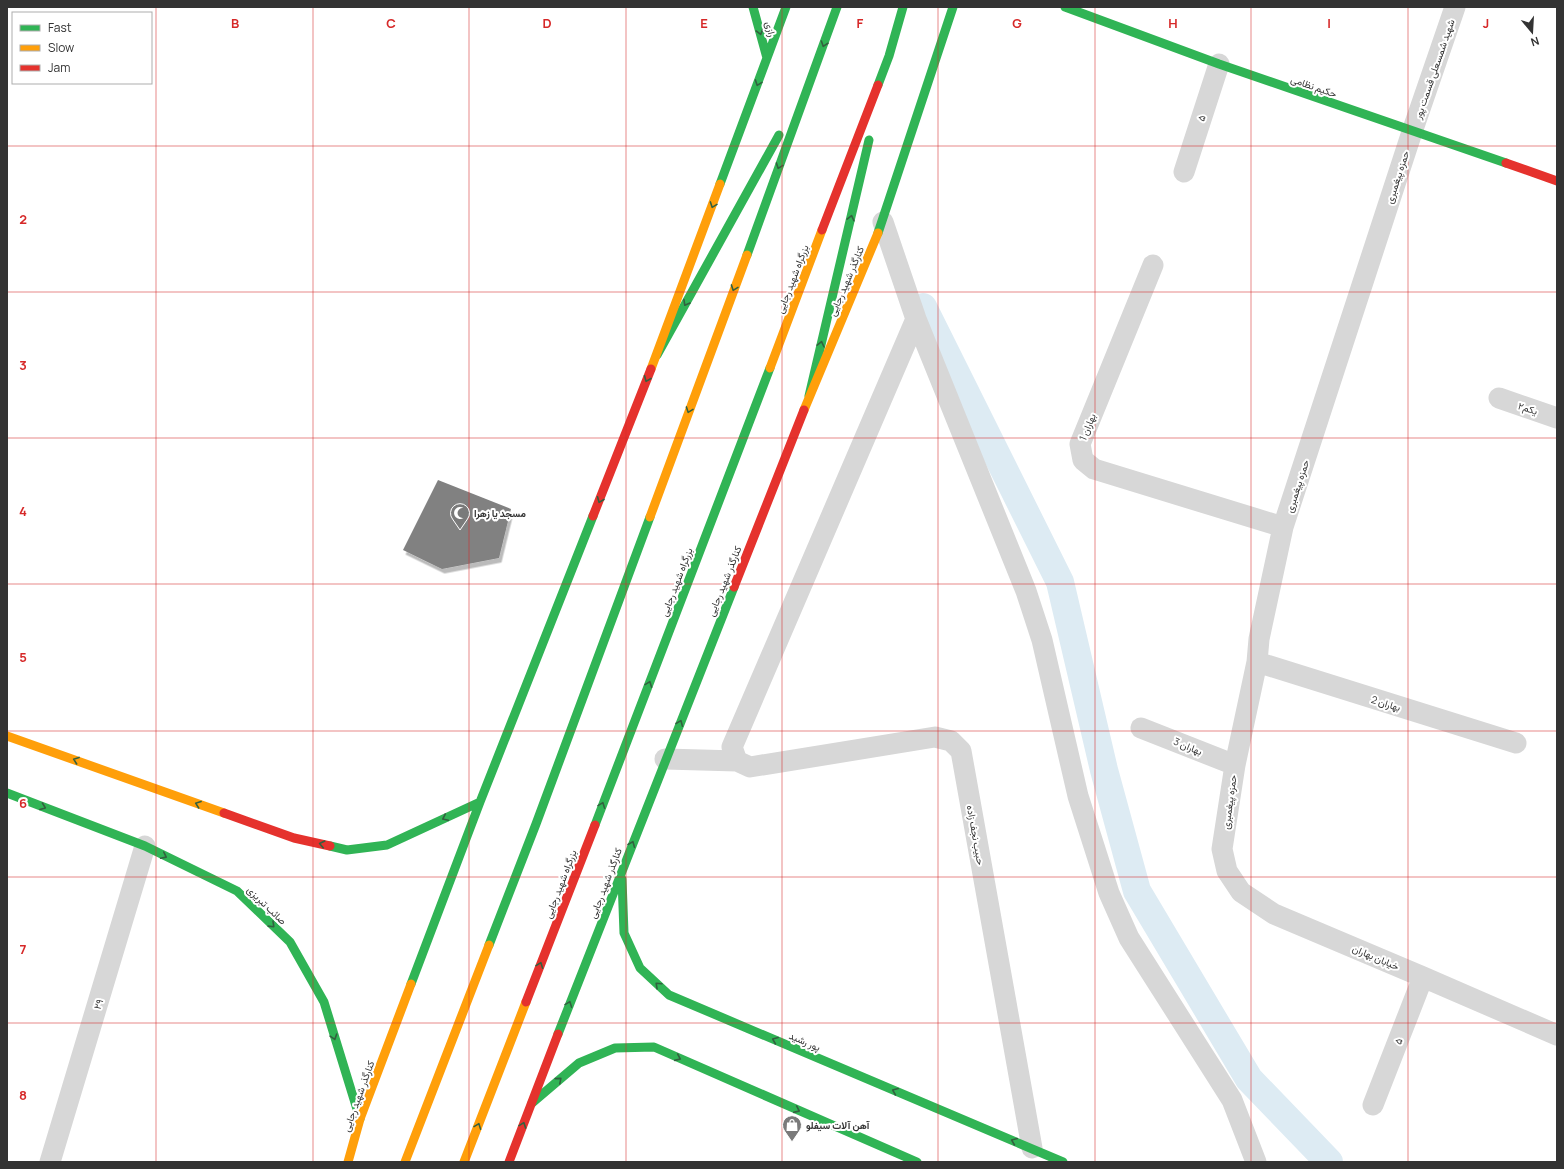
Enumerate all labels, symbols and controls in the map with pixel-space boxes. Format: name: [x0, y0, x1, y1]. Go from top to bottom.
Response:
legend: [12, 12, 152, 84]
north arrow: [1512, 12, 1552, 52]
text: B: [231, 14, 239, 32]
text: C: [386, 14, 396, 32]
text: D: [542, 14, 552, 32]
text: E: [700, 14, 708, 32]
text: F: [857, 14, 864, 32]
text: G: [1012, 14, 1022, 32]
text: H: [1168, 14, 1178, 32]
text: I: [1327, 14, 1331, 32]
text: J: [1483, 14, 1489, 32]
street label: شهید شمسعلی قسمت پور: [1410, 17, 1459, 122]
text: Fast: [48, 19, 72, 36]
street label: رازی: [762, 20, 780, 38]
one-way arrow: [756, 29, 764, 36]
text: N: [1529, 34, 1541, 50]
text: Slow: [48, 39, 74, 56]
one-way arrow: [820, 40, 829, 47]
text: Jam: [48, 59, 70, 76]
street label: حکیم نظامی: [1289, 72, 1339, 101]
one-way arrow: [754, 79, 763, 86]
street label: ۵: [1193, 113, 1209, 123]
street label: حمزه پیغمبری: [1382, 148, 1413, 206]
one-way arrow: [776, 162, 784, 169]
one-way arrow: [709, 201, 717, 208]
text: 2: [19, 210, 27, 228]
one-way arrow: [847, 214, 855, 221]
street label: بزرگراه شهید رجایی: [772, 243, 812, 315]
street label: کنارگذر شهید رجایی: [825, 243, 867, 318]
one-way arrow: [731, 284, 739, 291]
one-way arrow: [683, 299, 690, 306]
one-way arrow: [817, 341, 825, 347]
text: 3: [19, 356, 27, 374]
one-way arrow: [644, 375, 652, 382]
street label: یکم۲: [1516, 398, 1540, 418]
one-way arrow: [685, 406, 694, 413]
street label: بهاران 1: [1075, 411, 1099, 443]
street label: حمزه پیغمبری: [1282, 457, 1313, 515]
one-way arrow: [596, 496, 604, 503]
text: 4: [19, 502, 27, 520]
mosque icon: مسجد یا زهرا: [449, 502, 471, 530]
place label: مسجد یا زهرا: [474, 506, 526, 520]
street label: کنارگذر شهید رجایی: [703, 543, 745, 618]
street label: بزرگراه شهید رجایی: [656, 546, 696, 618]
text: 5: [19, 648, 27, 666]
one-way arrow: [644, 680, 652, 687]
street label: بهاران 2: [1370, 692, 1402, 714]
one-way arrow: [675, 719, 683, 726]
street label: بهاران 3: [1172, 734, 1205, 758]
one-way arrow: [72, 757, 79, 765]
street label: حمزه پیغمبری: [1218, 773, 1241, 830]
text: 6: [19, 794, 27, 812]
one-way arrow: [195, 800, 202, 809]
one-way arrow: [598, 802, 606, 809]
one-way arrow: [40, 803, 47, 811]
street label: حبیب نجف زاده: [964, 804, 988, 866]
one-way arrow: [442, 814, 449, 822]
one-way arrow: [627, 840, 635, 847]
one-way arrow: [319, 841, 325, 849]
street label: کنارگذر شهید رجایی: [585, 845, 625, 920]
street label: بزرگراه شهید رجایی: [540, 848, 580, 920]
one-way arrow: [160, 851, 167, 858]
street label: صائب تبریزی: [244, 883, 290, 927]
one-way arrow: [267, 920, 275, 928]
text: 7: [20, 940, 27, 958]
street label: خیابان بهاران: [1350, 941, 1402, 973]
one-way arrow: [536, 962, 544, 969]
one-way arrow: [655, 982, 663, 990]
street label: ۲۹: [90, 997, 106, 1011]
one-way arrow: [565, 1001, 573, 1008]
street label: پور رشید: [787, 1028, 823, 1055]
one-way arrow: [330, 1033, 338, 1040]
street label: ۵: [1390, 1036, 1406, 1046]
one-way arrow: [771, 1037, 779, 1045]
one-way arrow: [674, 1053, 681, 1061]
street label: کنارگذر شهید رجایی: [339, 1058, 378, 1134]
one-way arrow: [555, 1077, 562, 1084]
text: 8: [19, 1086, 27, 1104]
one-way arrow: [891, 1087, 898, 1095]
one-way arrow: [794, 1105, 801, 1113]
shop icon: آهن آلات سیفلو: [781, 1114, 803, 1142]
place label: آهن آلات سیفلو: [806, 1118, 871, 1132]
one-way arrow: [473, 1122, 481, 1130]
one-way arrow: [518, 1122, 526, 1129]
one-way arrow: [1011, 1138, 1019, 1146]

